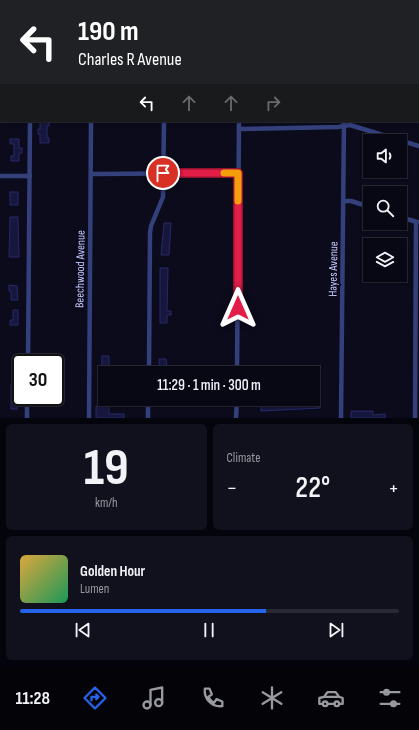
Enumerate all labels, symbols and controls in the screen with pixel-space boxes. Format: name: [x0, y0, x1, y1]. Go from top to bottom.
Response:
text: 190 m: [78, 15, 139, 48]
icon: left: [12, 16, 64, 68]
text: Charles R Avenue: [78, 49, 182, 70]
icon: left: [136, 92, 158, 114]
icon: ahead: [178, 92, 200, 114]
icon: ahead: [220, 92, 242, 114]
icon: right: [262, 92, 284, 114]
map controls: [363, 134, 407, 282]
button: sound: [363, 134, 407, 178]
pin: [146, 156, 180, 190]
icon: arrive: [152, 162, 174, 184]
button: search: [363, 186, 407, 230]
street label: Beechwood Avenue: [72, 230, 89, 308]
button: layers: [363, 238, 407, 282]
street label: Hayes Avenue: [326, 241, 341, 297]
position arrow: [217, 287, 259, 329]
speed limit sign: 30: [12, 354, 64, 406]
text: 11:29 · 1 min · 300 m: [157, 376, 261, 395]
text: 19: [84, 437, 129, 500]
text: Climate: [227, 450, 260, 466]
text: 22°: [295, 470, 330, 506]
text: −: [227, 475, 237, 502]
text: +: [388, 475, 399, 502]
text: km/h: [95, 495, 117, 511]
text: Golden Hour: [80, 562, 145, 581]
text: Lumen: [80, 581, 109, 597]
icon: previous: [72, 619, 94, 641]
icon: pause: [198, 619, 220, 641]
icon: next: [325, 619, 347, 641]
icon: directions: [81, 684, 109, 712]
icon: music: [140, 684, 168, 712]
icon: phone: [199, 684, 227, 712]
icon: climate: [258, 684, 286, 712]
icon: car: [317, 684, 345, 712]
icon: filters: [376, 684, 404, 712]
text: 11:28: [15, 688, 50, 709]

